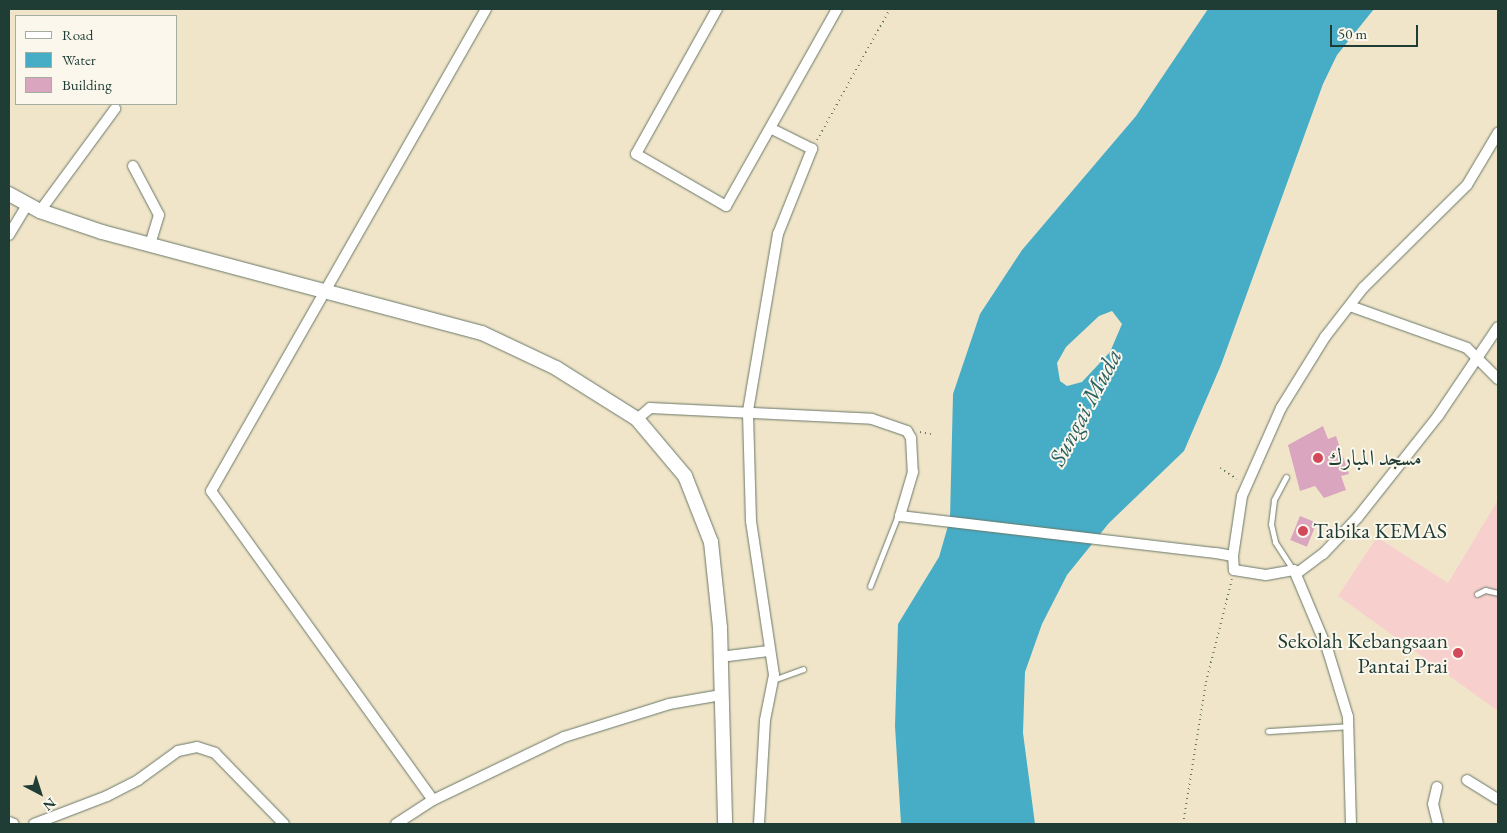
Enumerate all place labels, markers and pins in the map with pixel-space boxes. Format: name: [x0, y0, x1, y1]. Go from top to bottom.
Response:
place label: مسجد المبارك: [1328, 445, 1422, 471]
marker: مسجد المبارك: [1312, 452, 1324, 464]
place label: Tabika KEMAS: [1313, 518, 1447, 544]
marker: Tabika KEMAS: [1297, 525, 1309, 537]
place label: Sekolah Kebangsaan Pantai Prai: [1278, 627, 1448, 678]
marker: Sekolah Kebangsaan Pantai Prai: [1452, 647, 1464, 659]

